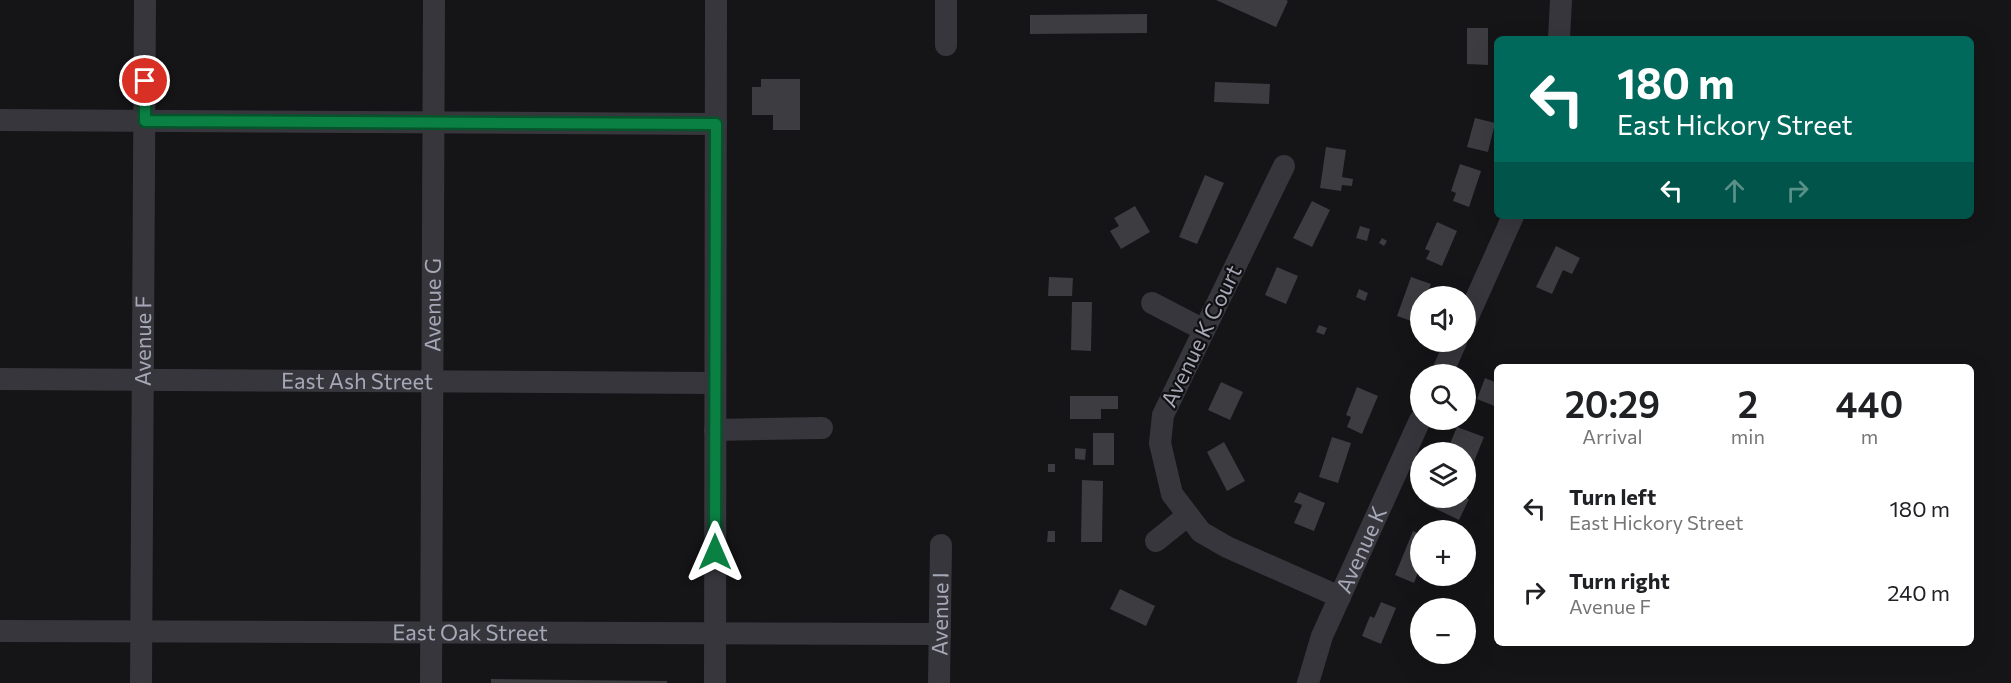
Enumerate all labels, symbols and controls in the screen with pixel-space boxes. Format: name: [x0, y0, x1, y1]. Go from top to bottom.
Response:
pin: [119, 55, 170, 106]
text: 180 m: [1617, 56, 1735, 108]
icon: left: [1518, 60, 1596, 138]
icon: arrive: [128, 64, 161, 97]
text: East Hickory Street: [1617, 108, 1853, 141]
icon: left: [1655, 174, 1688, 207]
icon: ahead: [1718, 174, 1751, 207]
icon: right: [1781, 174, 1814, 207]
street label: Avenue G: [418, 258, 446, 352]
street label: Avenue K Court: [1154, 260, 1247, 411]
map controls: [1410, 286, 1476, 664]
button: sound: [1410, 286, 1476, 352]
street label: Avenue F: [129, 296, 156, 386]
button: search: [1410, 364, 1476, 430]
street label: East Ash Street: [281, 367, 433, 394]
text: 20:29: [1565, 381, 1660, 425]
text: 2: [1738, 381, 1758, 425]
text: 440: [1836, 381, 1903, 425]
text: Arrival: [1582, 424, 1643, 448]
text: min: [1731, 424, 1765, 448]
text: m: [1861, 424, 1878, 448]
button: layers: [1410, 442, 1476, 508]
text: Turn left: [1569, 483, 1656, 510]
icon: left: [1518, 492, 1551, 525]
text: 180 m: [1889, 495, 1950, 522]
street label: Avenue K: [1329, 501, 1392, 597]
text: East Hickory Street: [1569, 510, 1743, 534]
position arrow: [683, 520, 747, 584]
button: +: [1410, 520, 1476, 586]
text: Turn right: [1569, 567, 1670, 594]
street label: Avenue I: [925, 572, 954, 656]
icon: right: [1518, 576, 1551, 609]
text: 240 m: [1887, 579, 1950, 606]
text: Avenue F: [1569, 594, 1651, 618]
button: −: [1410, 598, 1476, 664]
street label: East Oak Street: [392, 618, 548, 646]

